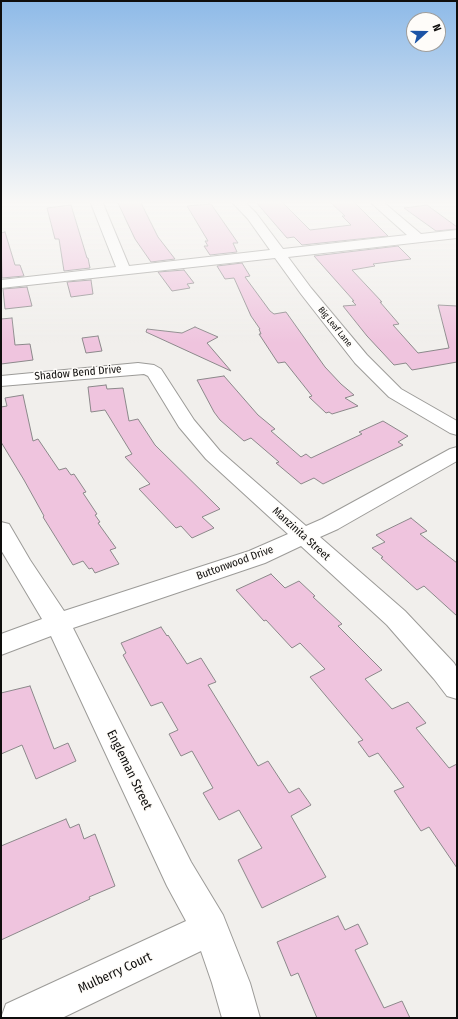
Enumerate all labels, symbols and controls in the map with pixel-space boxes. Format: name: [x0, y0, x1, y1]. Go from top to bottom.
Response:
north arrow: [406, 12, 446, 52]
text: N: [429, 22, 444, 33]
street label: Big Leaf Lane: [316, 305, 354, 349]
street label: Shadow Bend Drive: [34, 363, 122, 383]
street label: Manzinita Street: [269, 505, 333, 563]
street label: Buttonwood Drive: [195, 543, 275, 583]
street label: Engleman Street: [103, 728, 155, 812]
street label: Mulberry Court: [76, 949, 154, 997]

